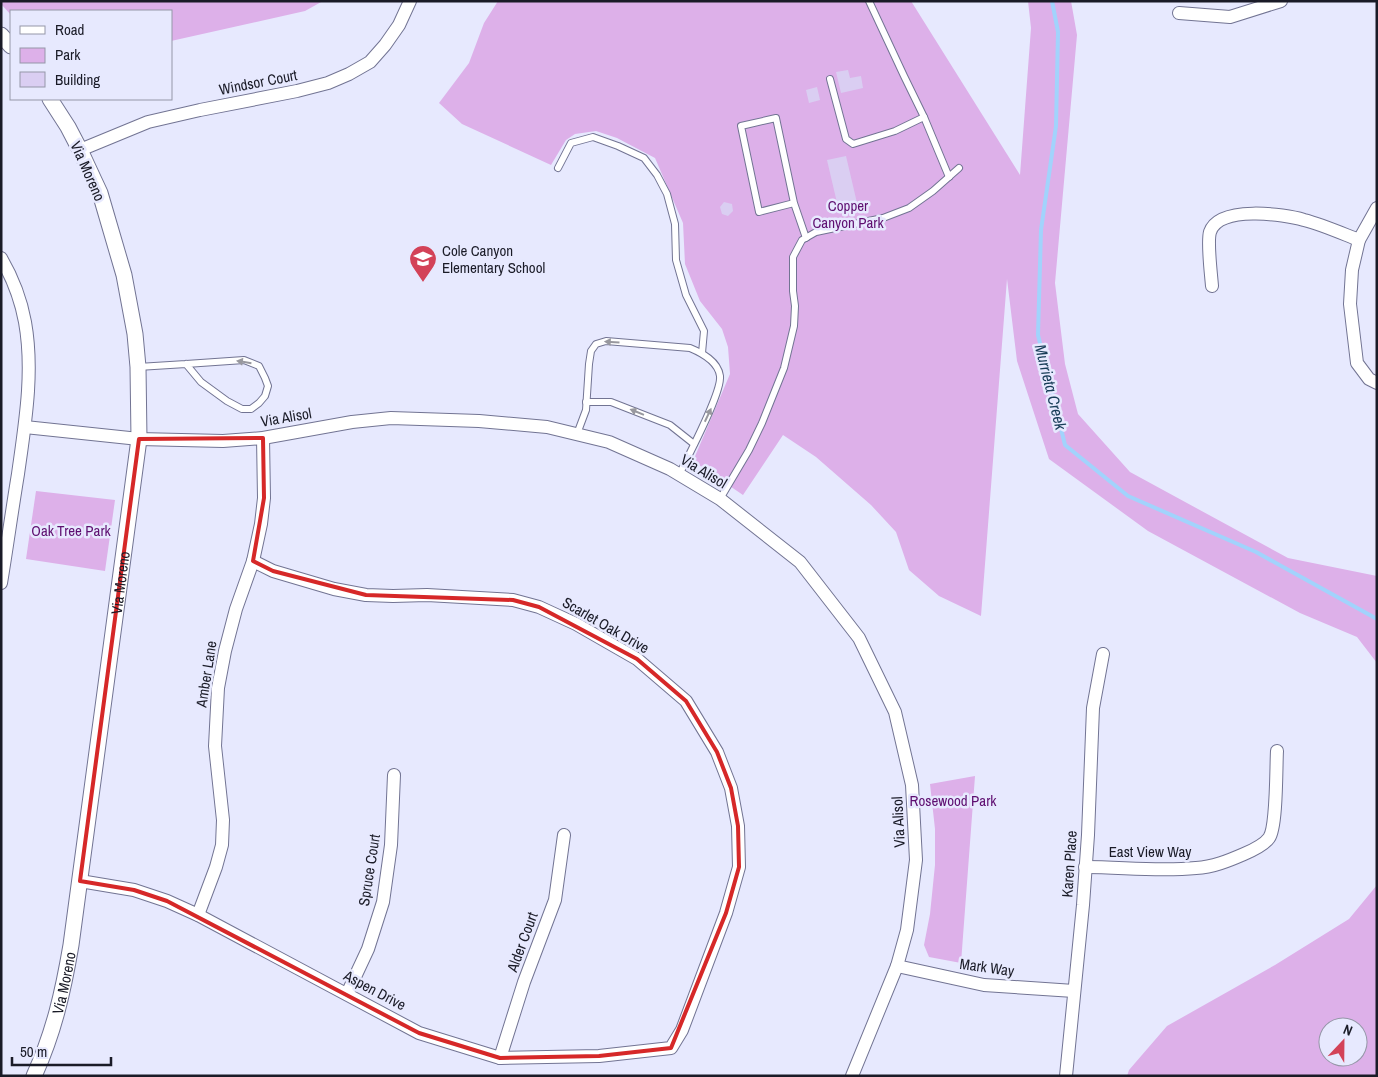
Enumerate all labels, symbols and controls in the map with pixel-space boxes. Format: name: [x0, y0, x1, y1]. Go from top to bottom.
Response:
legend: [10, 10, 172, 100]
text: Road: [55, 19, 84, 40]
text: Park: [55, 44, 81, 65]
street label: Windsor Court: [217, 64, 299, 100]
text: Building: [55, 69, 100, 90]
street label: Via Moreno: [66, 138, 111, 204]
park label: Copper Canyon Park: [812, 195, 884, 233]
place label: Cole Canyon Elementary School: [442, 240, 545, 278]
school or university icon: Cole Canyon Elementary School: [408, 244, 438, 283]
one-way arrow: [604, 338, 620, 346]
water label: Murrieta Creek: [1030, 342, 1072, 433]
one-way arrow: [235, 357, 251, 365]
street label: Via Alisol: [259, 402, 313, 432]
one-way arrow: [629, 408, 644, 416]
one-way arrow: [704, 408, 712, 422]
street label: Via Alisol: [677, 449, 731, 493]
park label: Oak Tree Park: [31, 520, 112, 541]
street label: Via Moreno: [105, 550, 134, 616]
street label: Scarlet Oak Drive: [559, 592, 653, 658]
street label: Amber Lane: [190, 639, 222, 710]
park label: Rosewood Park: [910, 790, 997, 811]
street label: Via Alisol: [886, 796, 910, 848]
street label: Karen Place: [1056, 830, 1082, 898]
street label: Spruce Court: [353, 832, 385, 907]
street label: East View Way: [1109, 841, 1192, 862]
street label: Alder Court: [501, 909, 543, 976]
street label: Via Moreno: [46, 950, 80, 1016]
street label: Mark Way: [958, 953, 1016, 981]
street label: Aspen Drive: [339, 964, 410, 1015]
north arrow: [1318, 1017, 1368, 1067]
text: N: [1341, 1020, 1355, 1040]
scale bar: [12, 1034, 111, 1066]
text: 50 m: [20, 1041, 47, 1062]

